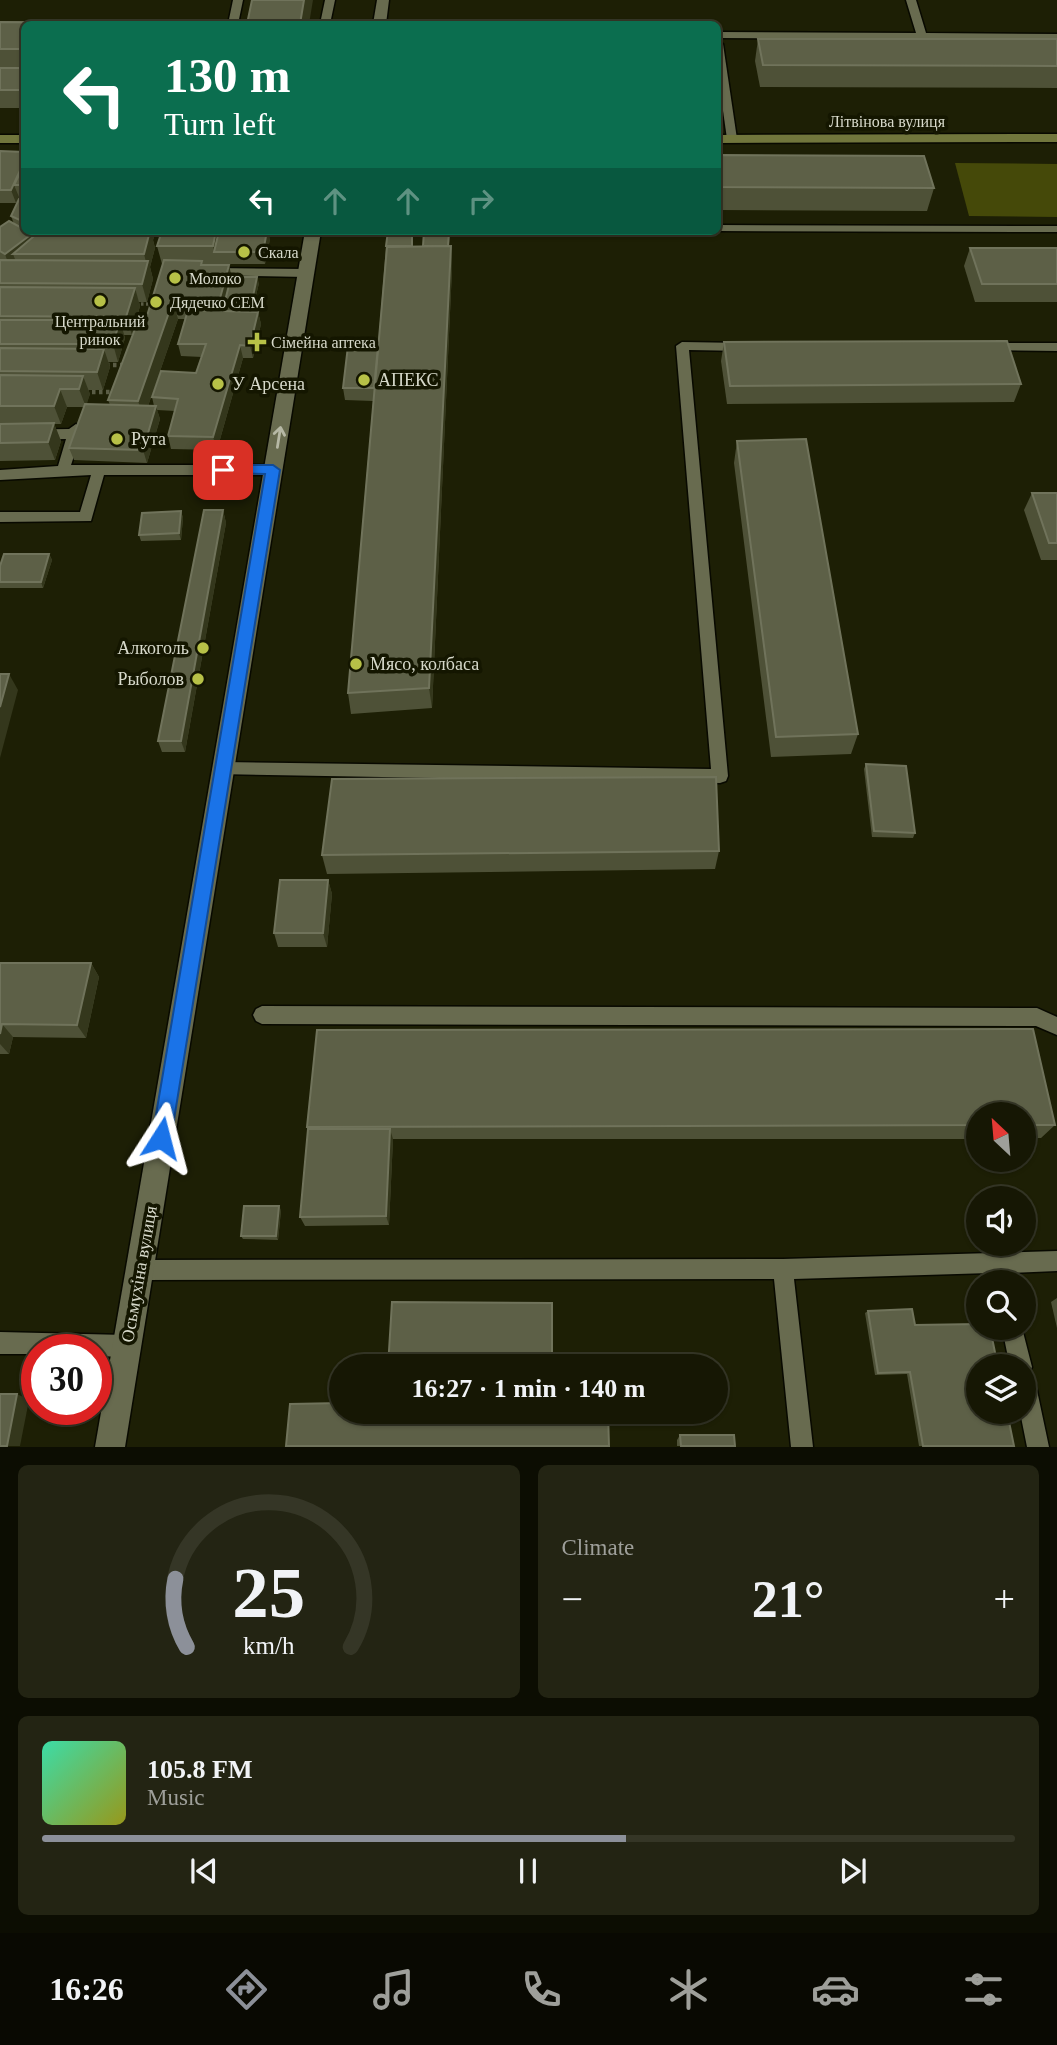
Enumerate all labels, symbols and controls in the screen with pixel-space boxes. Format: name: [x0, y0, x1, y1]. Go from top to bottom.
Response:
text: 130 m: [164, 48, 291, 103]
icon: left: [49, 49, 140, 140]
text: Turn left: [164, 106, 276, 142]
street label: Літвінова вулиця: [829, 113, 946, 131]
icon: left: [243, 182, 281, 220]
icon: ahead: [316, 182, 354, 220]
icon: ahead: [389, 182, 427, 220]
icon: right: [462, 182, 500, 220]
marker: Скала: [236, 244, 252, 260]
place label: Скала: [258, 244, 299, 261]
marker: Молоко: [167, 270, 183, 286]
place label: Молоко: [189, 270, 242, 287]
marker: Центральний ринок: [92, 293, 108, 309]
marker: Дядечко СЕМ: [148, 294, 164, 310]
place label: Дядечко СЕМ: [170, 294, 265, 312]
place label: Центральний ринок: [55, 313, 146, 349]
marker: Сімейна аптека: [249, 334, 265, 350]
place label: Сімейна аптека: [271, 334, 376, 351]
place label: АПЕКС: [378, 370, 439, 390]
marker: АПЕКС: [356, 372, 372, 388]
place label: У Арсена: [232, 374, 305, 394]
marker: У Арсена: [210, 376, 226, 392]
one-way arrow: [273, 426, 286, 449]
place label: Рута: [131, 429, 166, 449]
marker: Рута: [109, 431, 125, 447]
pin: [193, 440, 253, 500]
icon: arrive: [204, 451, 242, 489]
place label: Алкоголь: [117, 638, 189, 658]
marker: Алкоголь: [195, 640, 211, 656]
place label: Мясо, колбаса: [370, 654, 479, 674]
marker: Мясо, колбаса: [348, 656, 364, 672]
place label: Рыболов: [117, 669, 184, 689]
marker: Рыболов: [190, 671, 206, 687]
position arrow: [124, 1101, 198, 1175]
north arrow: [966, 1102, 1036, 1172]
map controls: [966, 1102, 1036, 1424]
button: sound: [966, 1186, 1036, 1256]
street label: Осьмухіна вулиця: [117, 1204, 161, 1344]
button: search: [966, 1270, 1036, 1340]
speed limit sign: 30: [21, 1334, 112, 1425]
button: layers: [966, 1354, 1036, 1424]
text: 16:27 · 1 min · 140 m: [412, 1374, 646, 1403]
text: Climate: [562, 1535, 634, 1560]
text: 25: [232, 1553, 305, 1634]
text: 21°: [752, 1571, 825, 1628]
text: −: [562, 1578, 583, 1620]
text: +: [994, 1578, 1015, 1620]
text: km/h: [243, 1632, 295, 1659]
text: 105.8 FM: [147, 1755, 252, 1784]
text: Music: [147, 1785, 205, 1810]
icon: previous: [185, 1852, 223, 1890]
icon: pause: [509, 1852, 547, 1890]
icon: next: [834, 1852, 872, 1890]
icon: directions: [222, 1965, 271, 2014]
icon: music: [369, 1965, 418, 2014]
icon: phone: [517, 1965, 566, 2014]
icon: climate: [664, 1965, 713, 2014]
icon: car: [811, 1965, 860, 2014]
icon: filters: [959, 1965, 1008, 2014]
text: 16:26: [49, 1971, 124, 2007]

